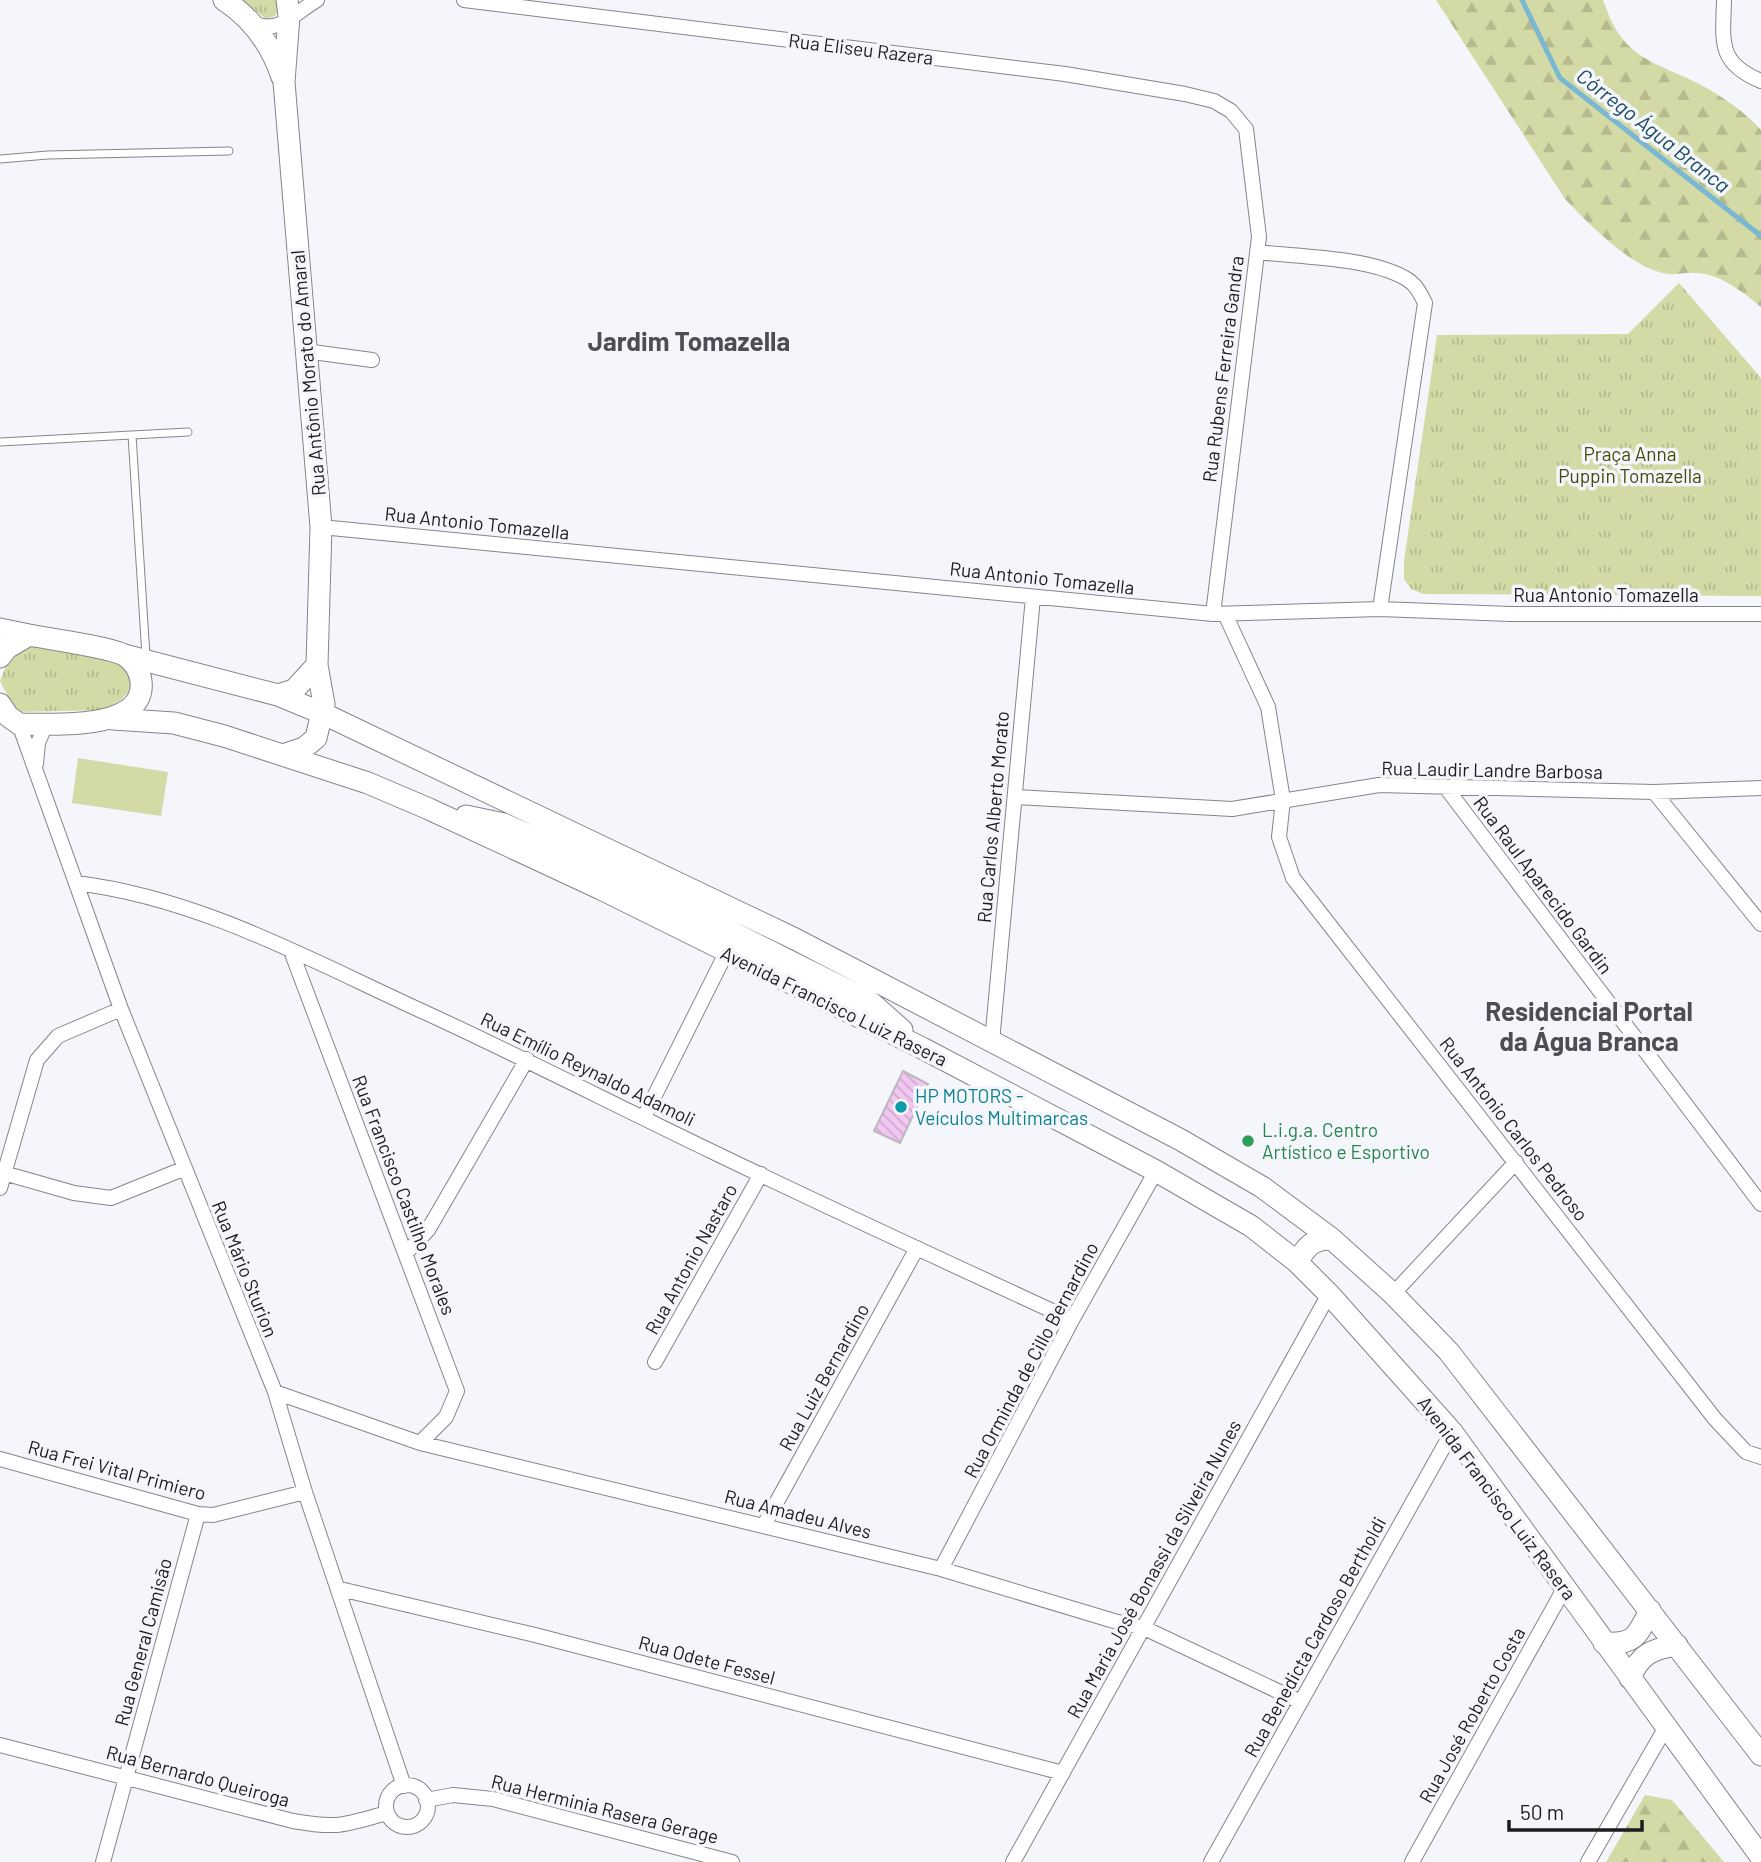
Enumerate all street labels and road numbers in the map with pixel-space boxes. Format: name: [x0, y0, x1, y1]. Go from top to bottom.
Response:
street label: Rua Eliseu Razera: [787, 28, 935, 69]
street label: Rua Antônio Morato do Amaral: [285, 249, 330, 497]
street label: Rua Rubens Ferreira Gandra: [1197, 254, 1248, 484]
street label: Rua Antonio Tomazella: [384, 501, 571, 544]
street label: Rua Antonio Tomazella: [949, 556, 1136, 599]
street label: Rua Antonio Tomazella: [1513, 583, 1699, 606]
street label: Rua Carlos Alberto Morato: [972, 710, 1013, 924]
street label: Rua Laudir Landre Barbosa: [1381, 756, 1603, 783]
street label: Rua Raul Aparecido Gardin: [1469, 791, 1618, 978]
street label: Avenida Francisco Luiz Rasera: [717, 941, 951, 1071]
street label: Rua Emílio Reynaldo Adamoli: [477, 1007, 699, 1131]
street label: Rua Antonio Carlos Pedroso: [1435, 1032, 1593, 1225]
street label: Rua Francisco Castilho Morales: [348, 1072, 461, 1318]
street label: Rua Antonio Nastaro: [640, 1179, 742, 1338]
street label: Rua Mário Sturion: [208, 1197, 283, 1340]
street label: Rua Orminda de Cillo Bernardino: [959, 1238, 1103, 1482]
street label: Rua Luiz Bernardino: [774, 1299, 874, 1454]
street label: Avenida Francisco Luiz Rasera: [1413, 1391, 1582, 1604]
street label: Rua Maria José Bonassi da Silveira Nunes: [1062, 1416, 1245, 1722]
street label: Rua Frei Vital Primiero: [26, 1435, 209, 1504]
street label: Rua Amadeu Alves: [722, 1484, 874, 1543]
street label: Rua Benedicta Cardoso Bertholdi: [1239, 1513, 1390, 1761]
street label: Rua General Camisão: [109, 1555, 176, 1728]
street label: Rua José Roberto Costa: [1414, 1623, 1530, 1807]
street label: Rua Odete Fessel: [636, 1630, 778, 1689]
street label: Rua Bernardo Queiroga: [104, 1740, 292, 1811]
street label: Rua Herminia Rasera Gerage: [489, 1769, 721, 1848]

